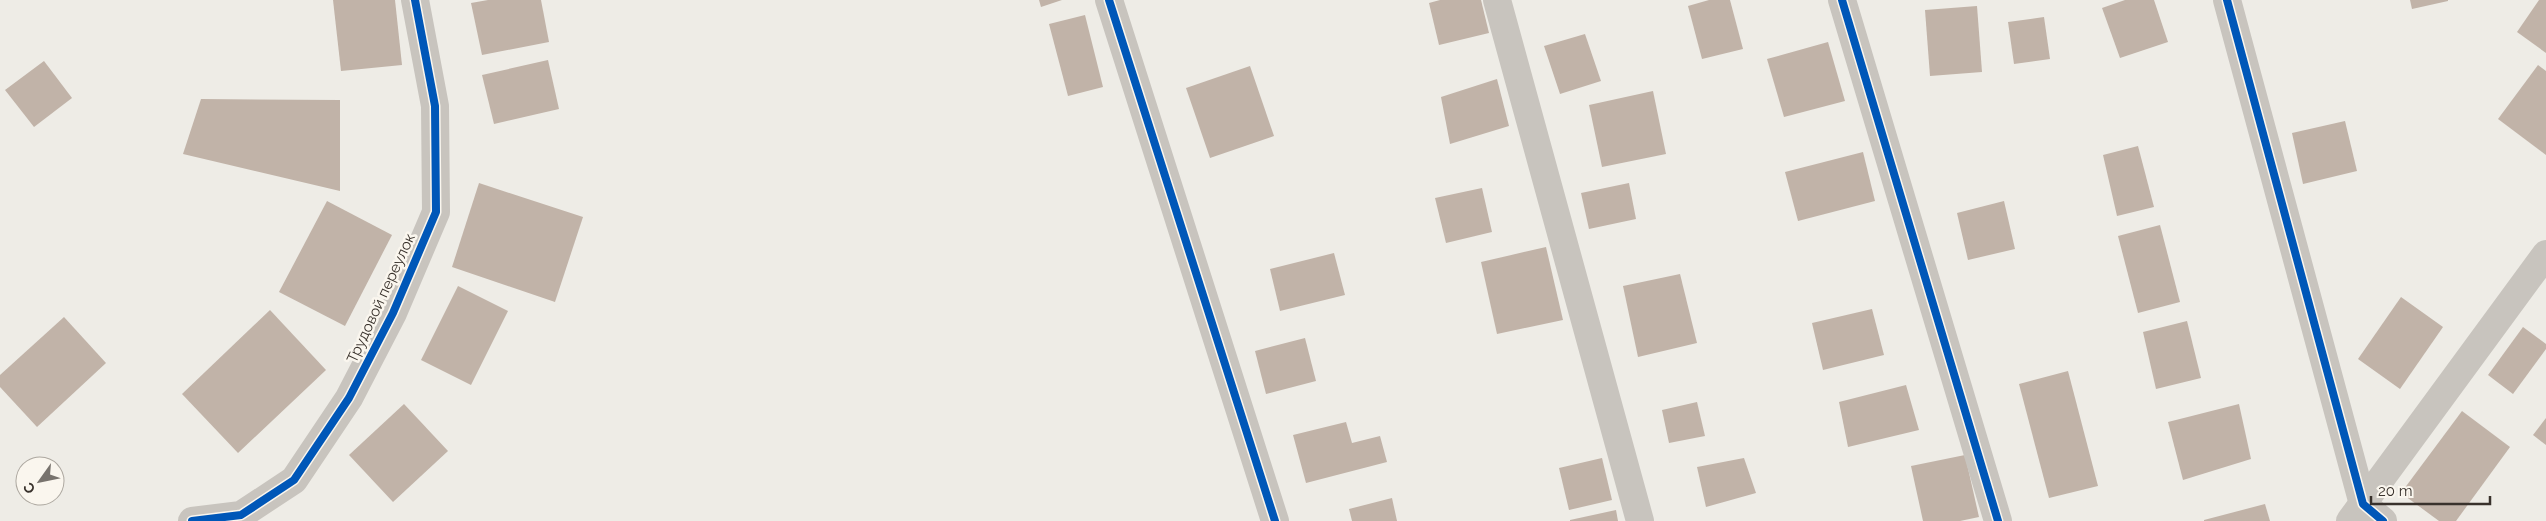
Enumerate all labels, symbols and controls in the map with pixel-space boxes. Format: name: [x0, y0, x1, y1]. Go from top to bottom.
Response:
street label: Трудовой переулок: [343, 230, 419, 366]
north arrow: [15, 456, 65, 506]
scale bar: [2371, 474, 2490, 506]
text: С: [20, 479, 38, 496]
text: 20 m: [2378, 482, 2413, 500]

